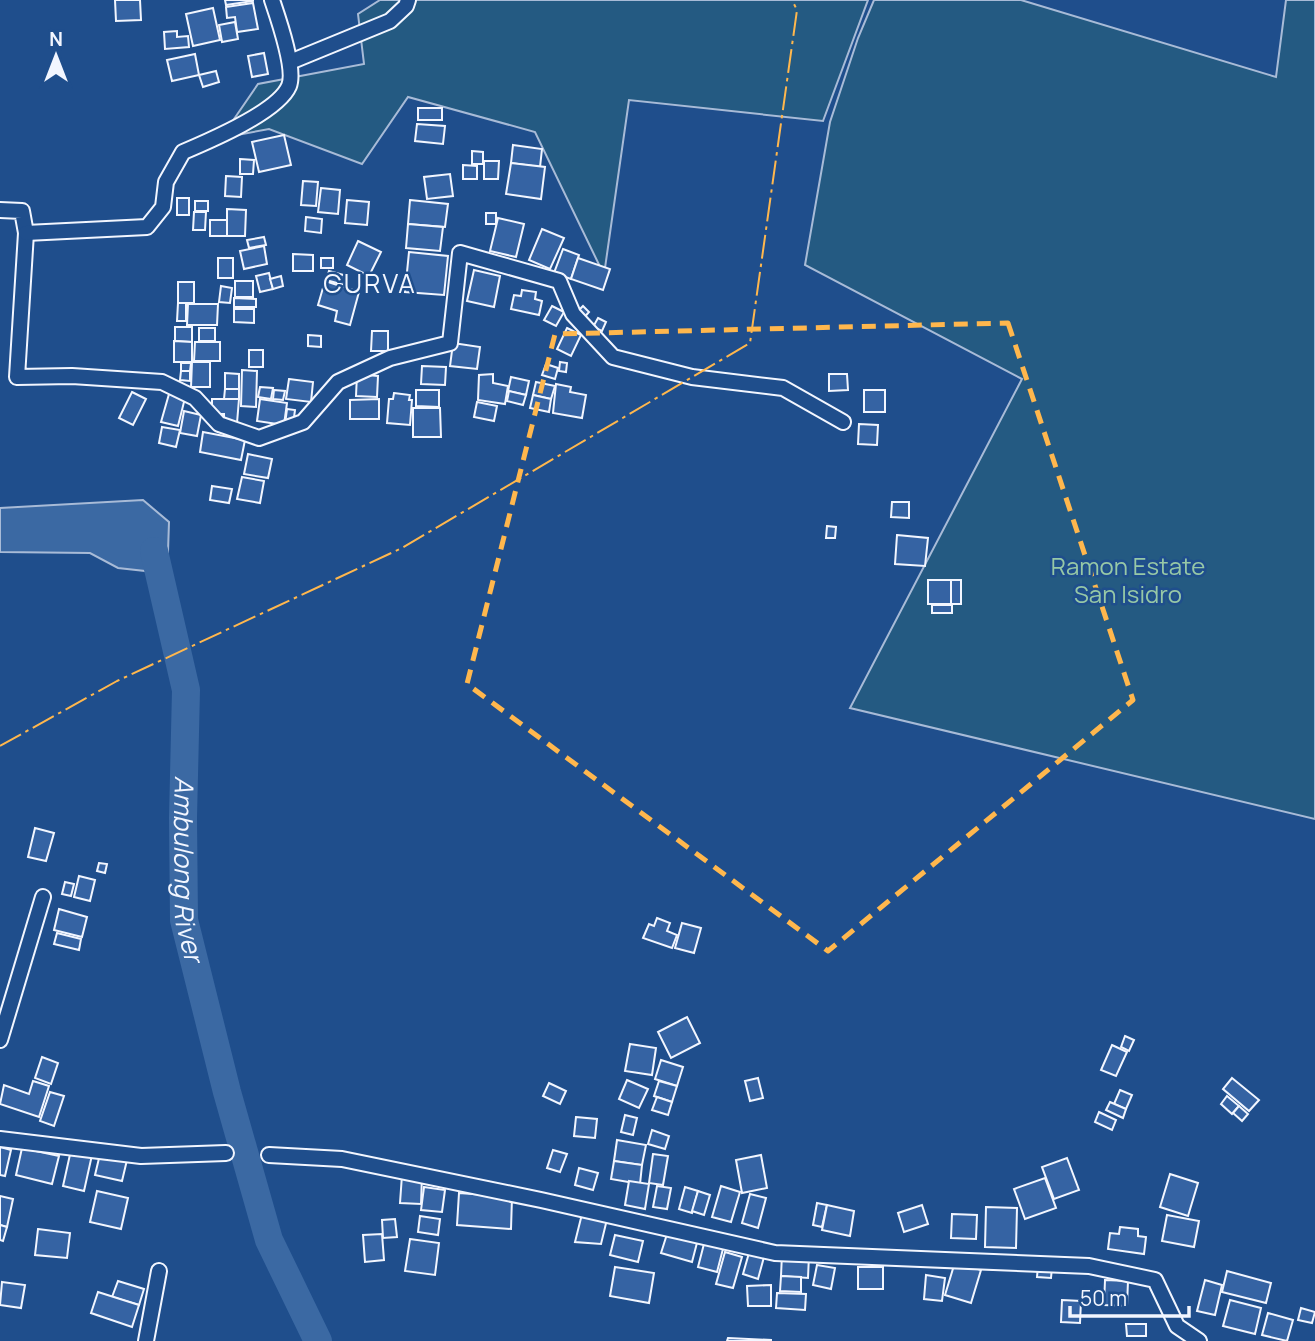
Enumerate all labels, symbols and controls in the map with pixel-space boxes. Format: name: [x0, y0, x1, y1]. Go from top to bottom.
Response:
north arrow: [21, 21, 91, 91]
text: N: [49, 26, 63, 52]
district label: CURVA: [323, 265, 417, 301]
park label: Ramon Estate San Isidro: [1051, 549, 1205, 610]
water label: Ambulong River: [166, 776, 214, 969]
scale bar: [1070, 1274, 1189, 1318]
text: 50 m: [1080, 1284, 1127, 1312]

